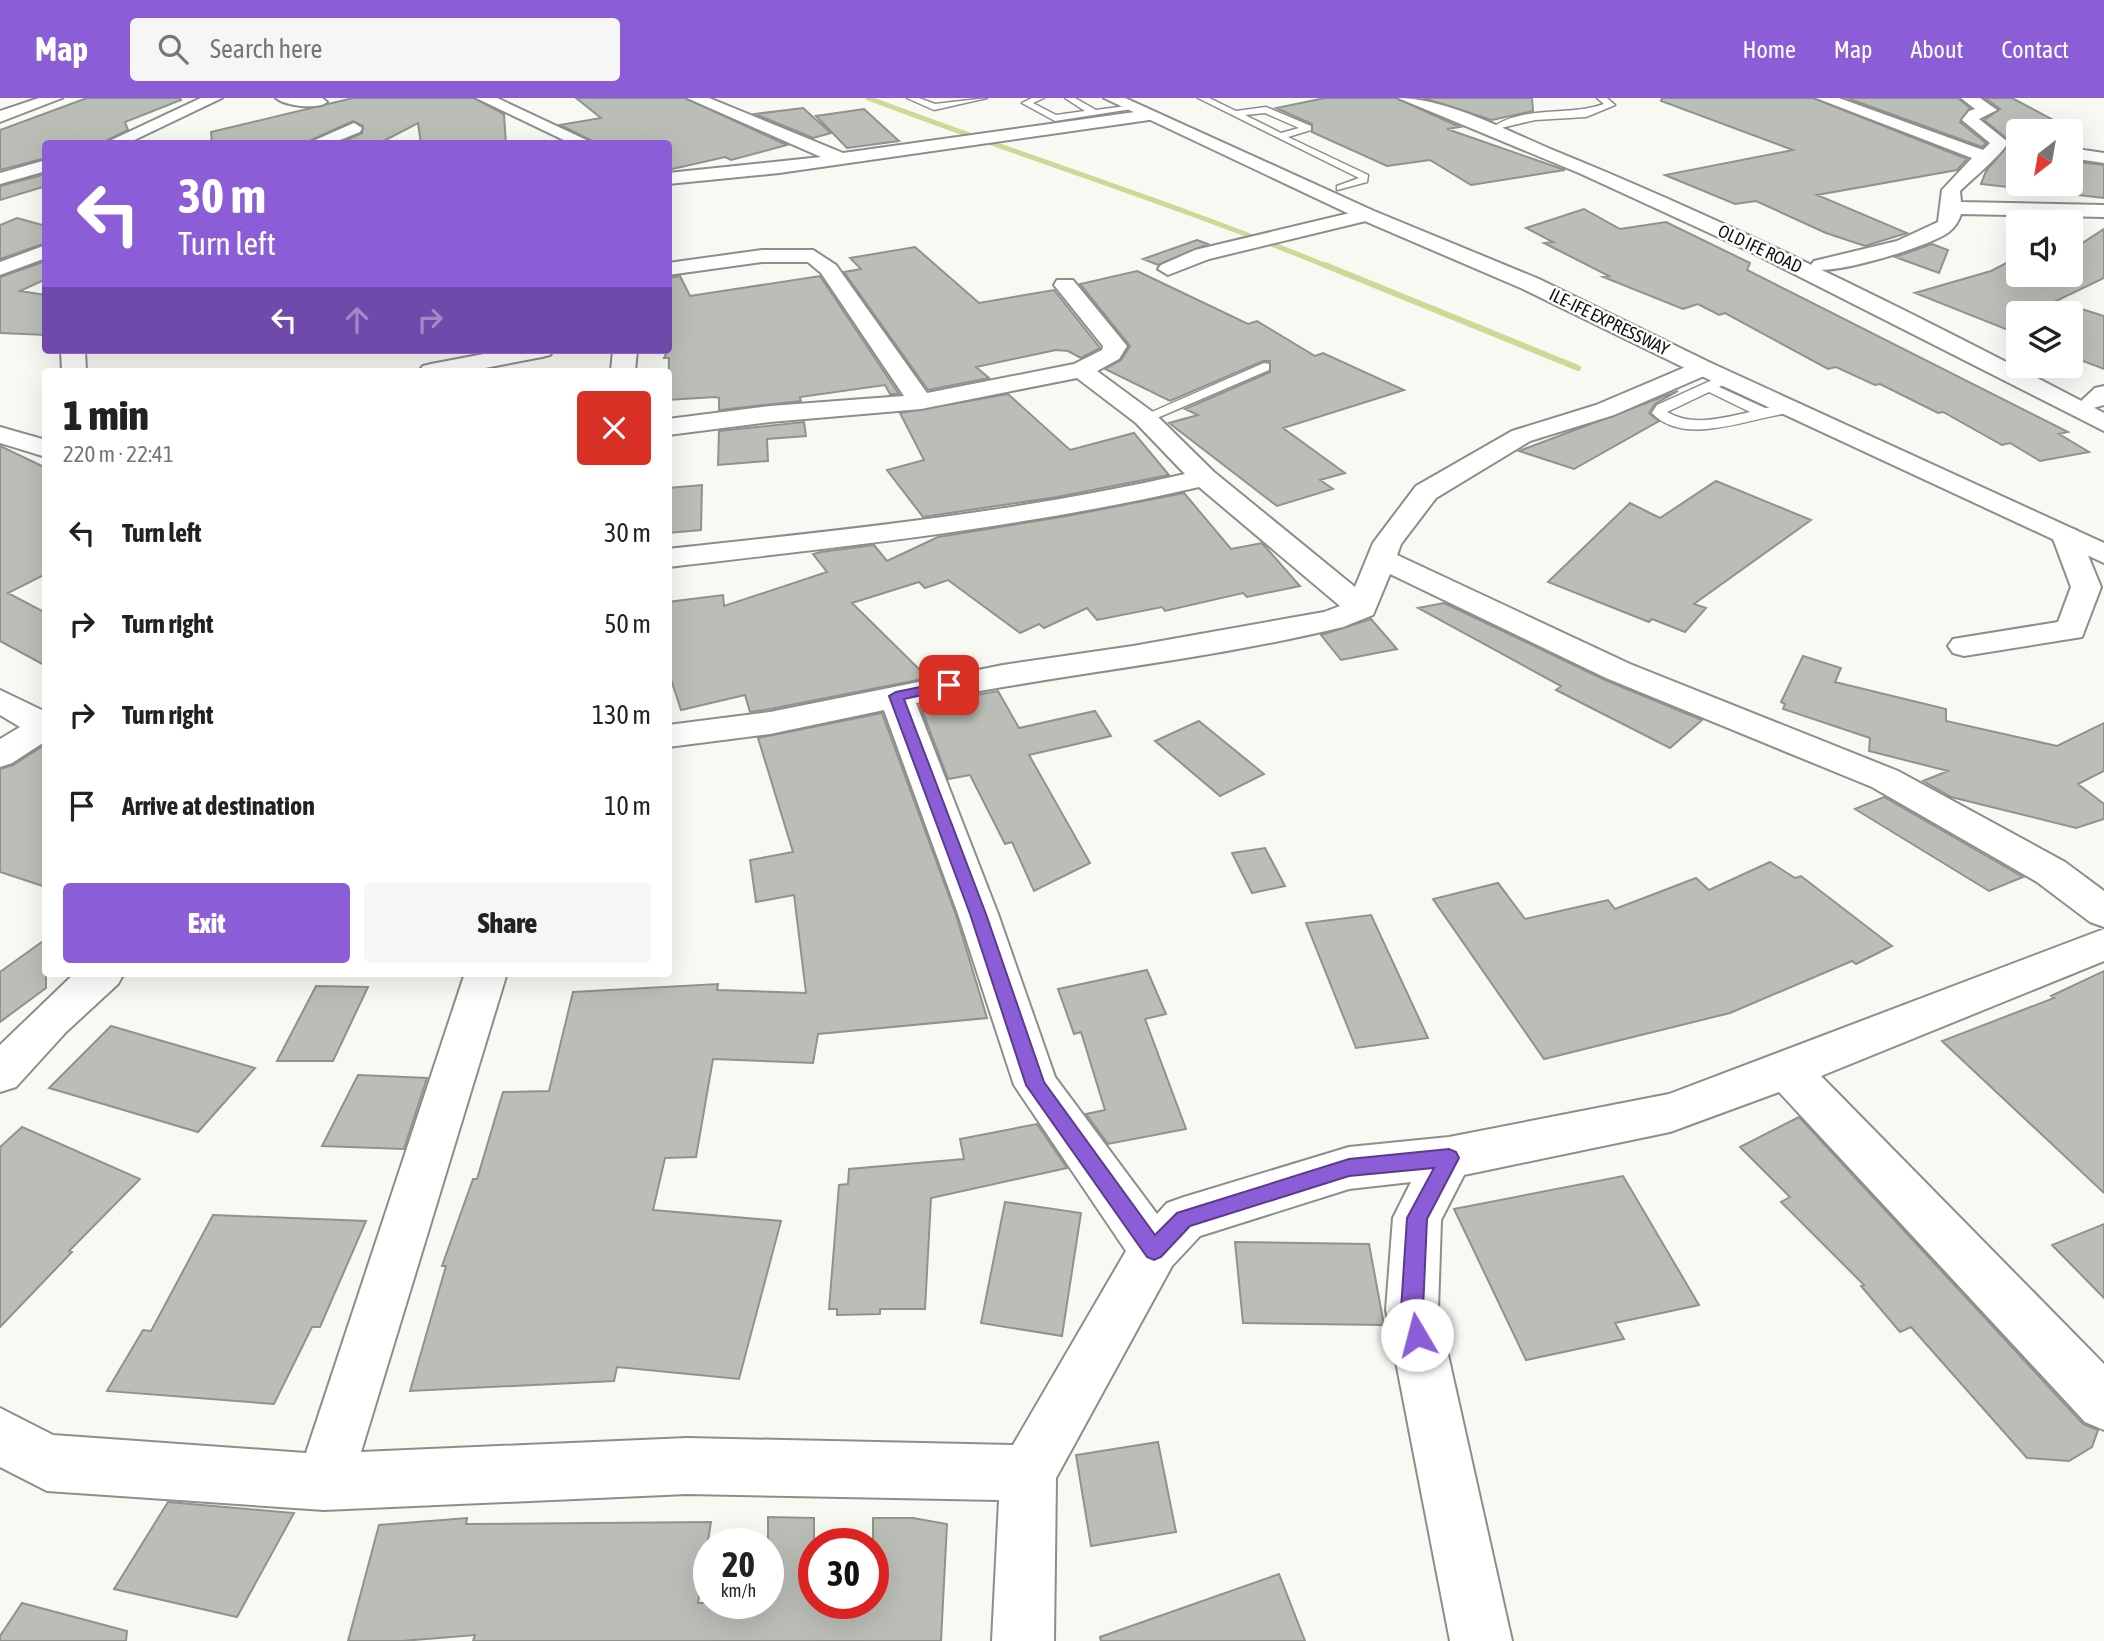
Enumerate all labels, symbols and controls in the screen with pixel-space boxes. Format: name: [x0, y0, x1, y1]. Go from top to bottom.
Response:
search box: [130, 18, 620, 81]
text: Map: [35, 30, 88, 68]
icon: search: [154, 30, 192, 68]
text: Search here: [210, 34, 322, 64]
text: Home: [1742, 36, 1796, 63]
text: Map: [1834, 36, 1872, 63]
text: About: [1910, 36, 1963, 63]
text: Contact: [2001, 36, 2069, 63]
north arrow: [2006, 119, 2082, 196]
map controls: [2006, 119, 2083, 378]
text: 30 m: [178, 167, 266, 223]
icon: left: [63, 168, 154, 259]
button: sound: [2006, 210, 2083, 287]
street label: OLD IFE ROAD: [1715, 220, 1806, 277]
text: Turn left: [178, 225, 276, 262]
street label: ILE-IFE EXPRESSWAY: [1546, 283, 1673, 360]
icon: left: [265, 301, 303, 339]
icon: ahead: [338, 301, 376, 339]
icon: right: [411, 301, 449, 339]
button: layers: [2006, 301, 2083, 378]
text: 1 min: [63, 391, 149, 439]
button: close: [577, 391, 651, 465]
text: 220 m · 22:41: [63, 441, 174, 467]
icon: left: [63, 514, 101, 552]
text: Turn left: [122, 518, 202, 548]
text: 30 m: [604, 518, 651, 548]
icon: right: [63, 605, 101, 643]
text: Turn right: [122, 609, 213, 639]
text: 50 m: [604, 609, 651, 639]
pin: [919, 655, 979, 715]
icon: arrive: [930, 666, 968, 704]
icon: right: [63, 696, 101, 734]
text: Turn right: [122, 700, 213, 730]
text: 130 m: [592, 700, 651, 730]
icon: arrive: [63, 787, 101, 825]
text: Arrive at destination: [122, 791, 315, 821]
text: 10 m: [604, 791, 651, 821]
button: Exit: [63, 883, 350, 963]
button: Share: [364, 883, 651, 963]
position arrow: [1380, 1298, 1454, 1372]
speed limit sign: 30: [798, 1528, 889, 1619]
text: 20: [722, 1544, 755, 1584]
text: km/h: [721, 1580, 756, 1601]

